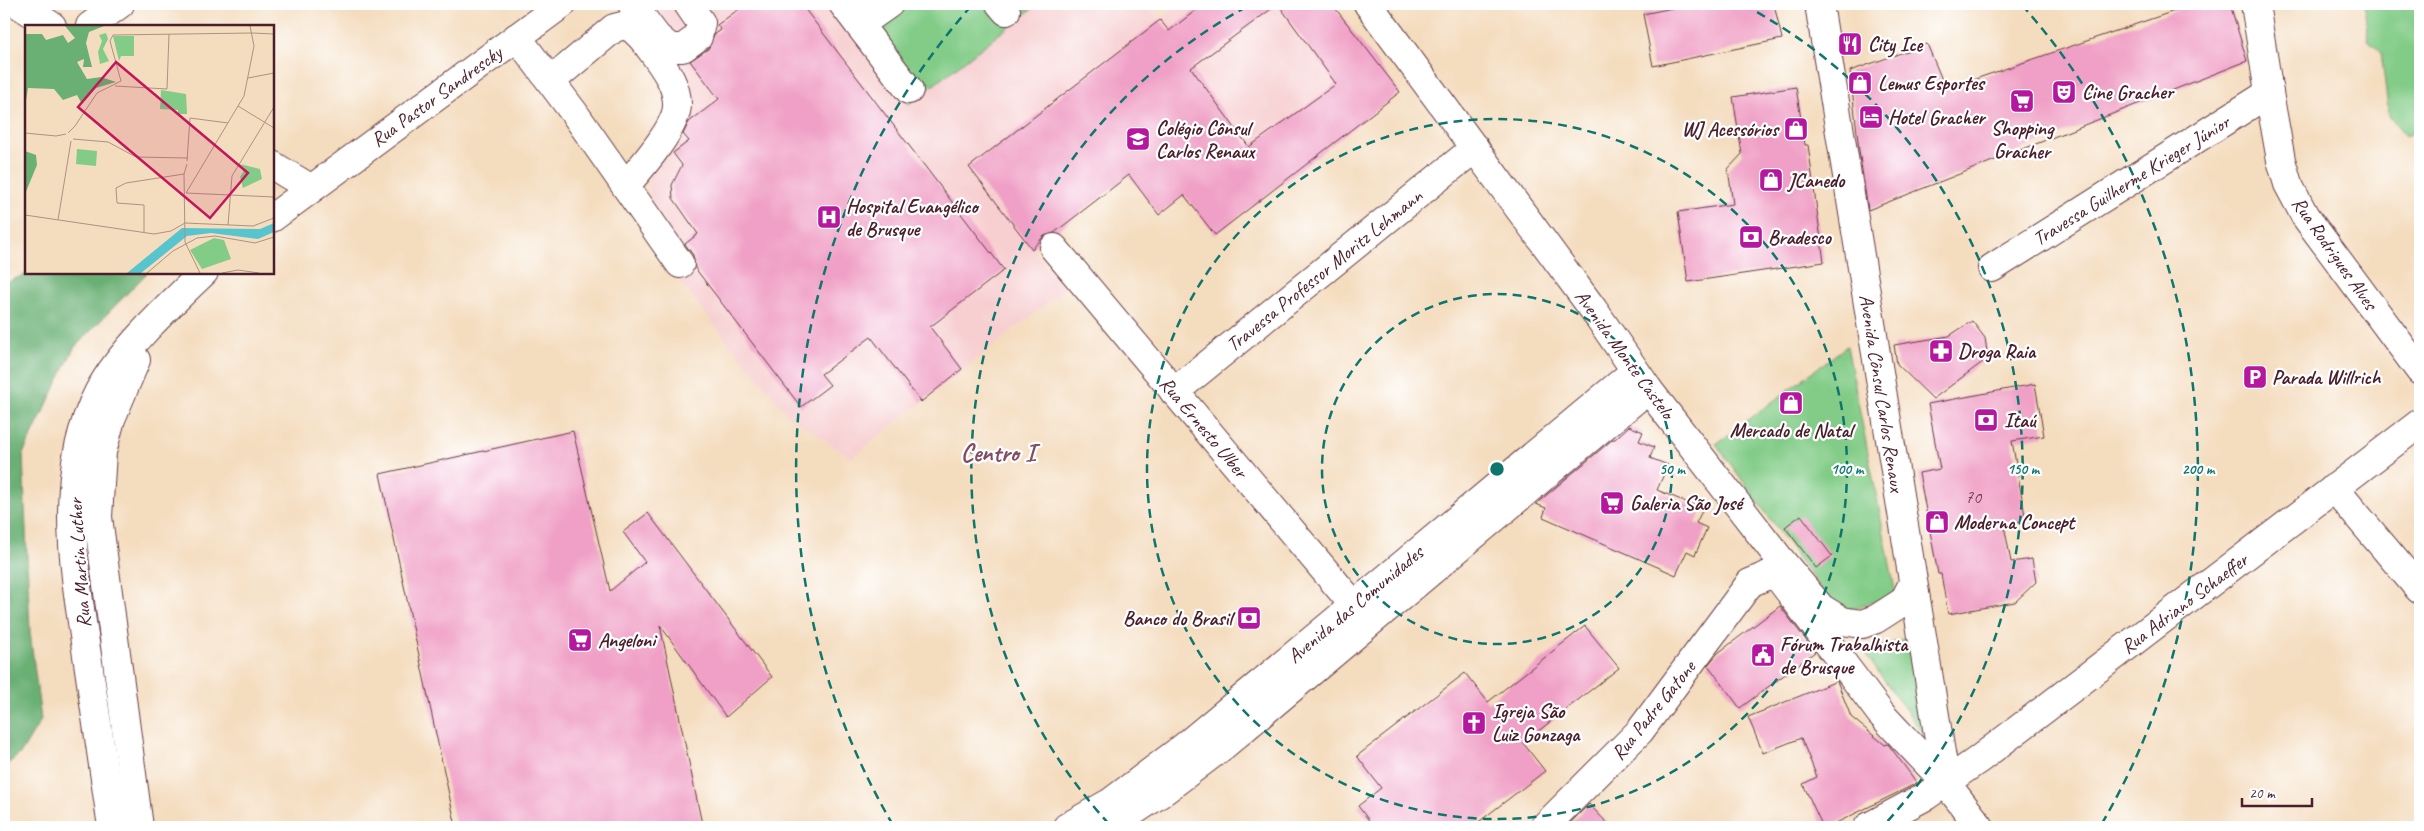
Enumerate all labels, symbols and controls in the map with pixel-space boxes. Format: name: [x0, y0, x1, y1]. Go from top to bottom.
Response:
inset map: [25, 25, 274, 274]
restaurant icon: City Ice: [1837, 31, 1863, 57]
place label: City Ice: [1868, 32, 1924, 58]
street label: Rua Pastor Sandrescky: [366, 39, 508, 152]
shop icon: Lemus Esportes: [1847, 70, 1873, 96]
place label: Lemus Esportes: [1878, 71, 1986, 96]
theatre icon: Cine Gracher: [2051, 79, 2077, 105]
place label: Cine Gracher: [2082, 80, 2176, 105]
supermarket icon: Shopping Gracher: [2009, 88, 2035, 114]
hotel icon: Hotel Gracher: [1858, 104, 1884, 130]
place label: Hotel Gracher: [1888, 105, 1987, 130]
street label: Travessa Guilherme Krieger Júnior: [2028, 109, 2236, 251]
place label: Colégio Cônsul Carlos Renaux: [1156, 116, 1256, 164]
shop icon: WJ Acessórios: [1783, 116, 1809, 142]
place label: Shopping Gracher: [1991, 116, 2055, 164]
place label: WJ Acessórios: [1682, 117, 1780, 142]
school or university icon: Colégio Cônsul Carlos Renaux: [1125, 126, 1151, 152]
shop icon: JCanedo: [1758, 167, 1784, 193]
place label: JCanedo: [1786, 168, 1846, 193]
street label: Travessa Professor Moritz Lehmann: [1221, 183, 1428, 357]
street label: Rua Rodrigues Alves: [2286, 192, 2384, 316]
place label: Hospital Evangélico de Brusque: [846, 194, 979, 242]
hospital icon: Hospital Evangélico de Brusque: [816, 204, 842, 230]
bank icon: Bradesco: [1738, 224, 1764, 250]
place label: Bradesco: [1768, 225, 1832, 250]
street label: Avenida Monte Castelo: [1569, 285, 1681, 425]
street label: Avenida Cônsul Carlos Renaux: [1854, 292, 1910, 496]
pharmacy icon: Droga Raia: [1928, 338, 1954, 364]
place label: Droga Raia: [1958, 339, 2037, 364]
parking icon: Parada Willrich: [2242, 364, 2268, 390]
place label: Parada Willrich: [2272, 365, 2382, 390]
street label: Rua Ernesto Ulber: [1154, 372, 1254, 484]
shop icon: Mercado de Natal: [1778, 390, 1804, 416]
bank icon: Itaú: [1973, 407, 1999, 433]
place label: Itaú: [2004, 408, 2037, 433]
place label: Mercado de Natal: [1730, 418, 1856, 443]
district label: Centro I: [961, 437, 1041, 469]
centre of rings: [1488, 460, 1506, 478]
text: 50 m: [1659, 460, 1686, 479]
text: 100 m: [1831, 460, 1865, 479]
text: 150 m: [2007, 460, 2041, 479]
text: 200 m: [2182, 460, 2216, 479]
house number: 70: [1965, 486, 1983, 508]
supermarket icon: Galeria São José: [1599, 490, 1625, 516]
place label: Galeria São José: [1630, 491, 1745, 516]
street label: Rua Martin Luther: [62, 496, 96, 629]
shop icon: Moderna Concept: [1924, 509, 1950, 535]
place label: Moderna Concept: [1954, 510, 2077, 535]
street label: Avenida das Comunidades: [1282, 539, 1430, 669]
street label: Rua Adriano Schaeffer: [2116, 546, 2254, 659]
bank icon: Banco do Brasil: [1236, 605, 1262, 631]
place label: Banco do Brasil: [1123, 606, 1235, 631]
supermarket icon: Angeloni: [567, 627, 593, 653]
place label: Angeloni: [598, 628, 658, 653]
place label: Fórum Trabalhista de Brusque: [1780, 632, 1909, 680]
public building icon: Fórum Trabalhista de Brusque: [1750, 642, 1776, 668]
street label: Rua Padre Gatone: [1606, 654, 1702, 765]
place label: Igreja São Luiz Gonzaga: [1492, 699, 1581, 747]
church icon: Igreja São Luiz Gonzaga: [1461, 710, 1487, 736]
scale bar: [2242, 776, 2312, 808]
text: 20 m: [2249, 784, 2276, 803]

